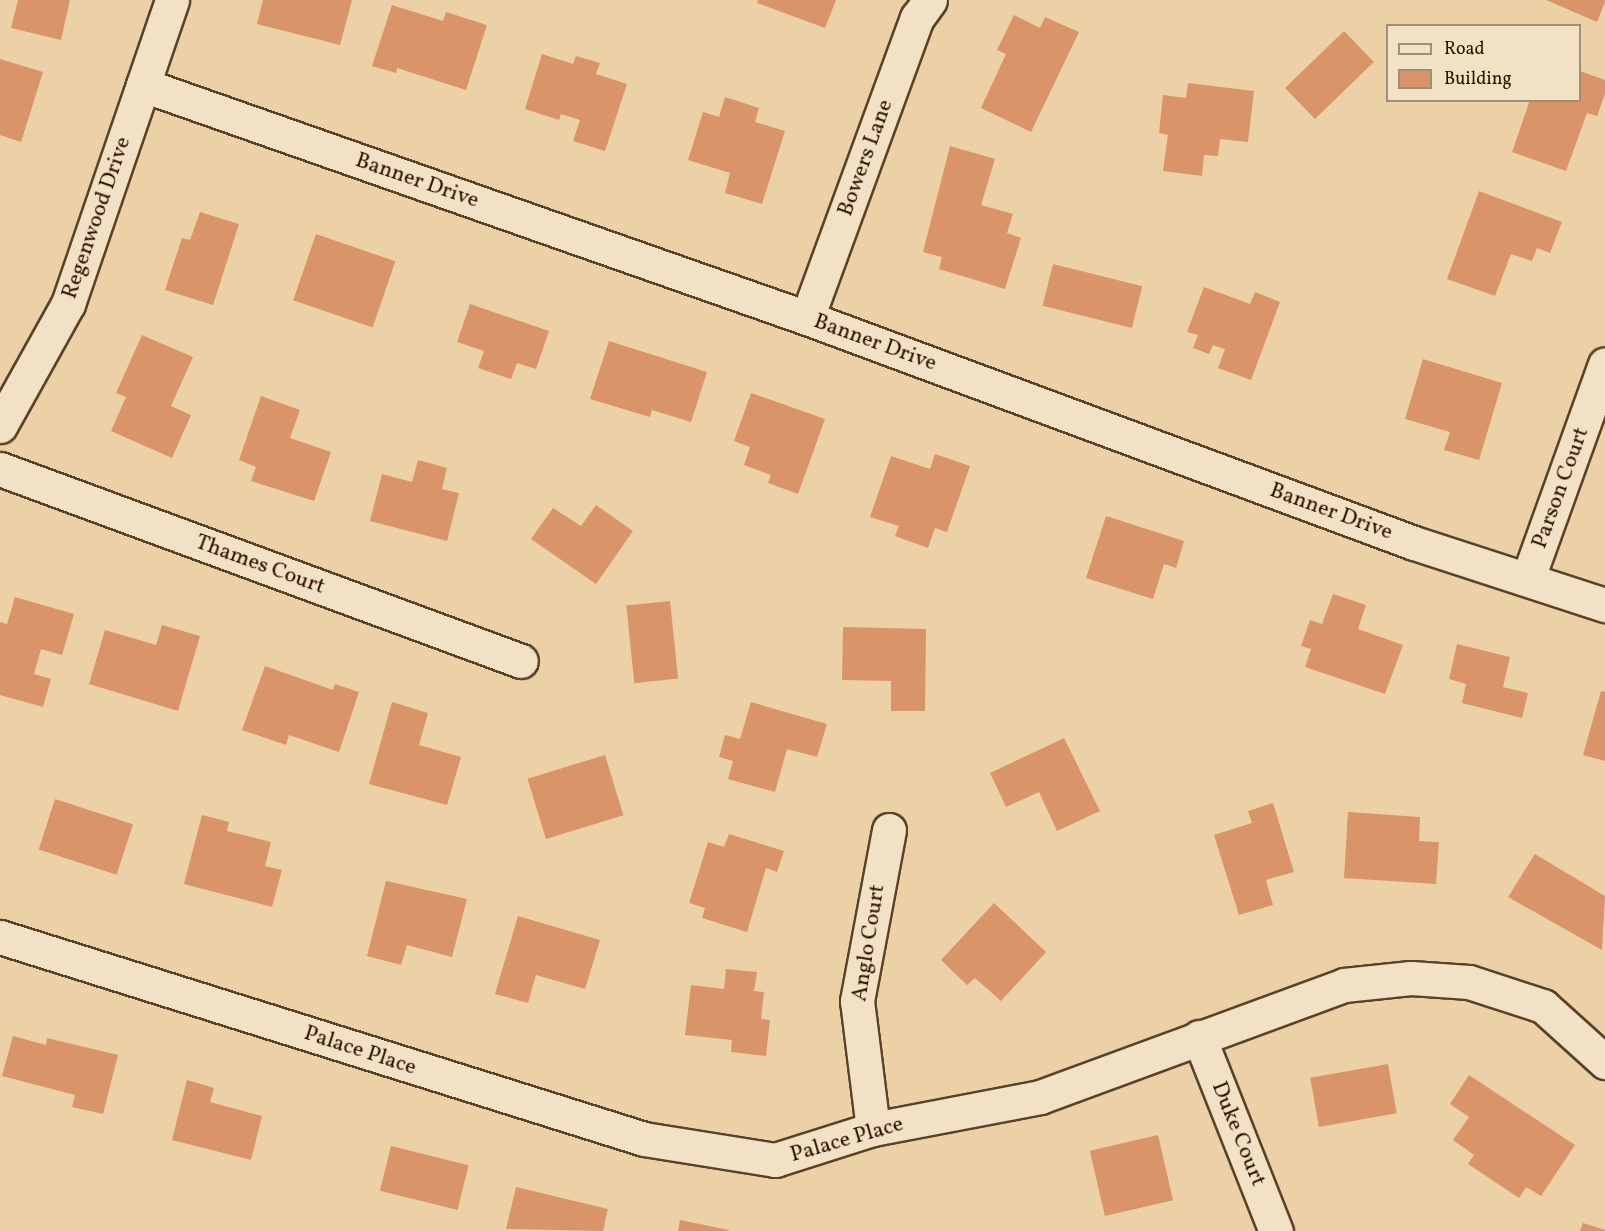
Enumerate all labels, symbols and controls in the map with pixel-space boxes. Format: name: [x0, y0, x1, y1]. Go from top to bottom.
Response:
legend: [1386, 24, 1581, 102]
text: Road: [1444, 37, 1485, 62]
text: Building: [1444, 67, 1512, 92]
street label: Bowers Lane: [833, 96, 899, 220]
street label: Regenwood Drive: [57, 133, 137, 303]
street label: Banner Drive: [352, 148, 482, 214]
street label: Banner Drive: [810, 309, 940, 377]
street label: Parson Court: [1527, 424, 1595, 552]
street label: Banner Drive: [1266, 478, 1396, 546]
street label: Thames Court: [192, 529, 328, 601]
street label: Anglo Court: [847, 883, 891, 1003]
street label: Palace Place: [301, 1020, 419, 1082]
street label: Duke Court: [1205, 1078, 1271, 1190]
street label: Palace Place: [787, 1111, 907, 1169]

